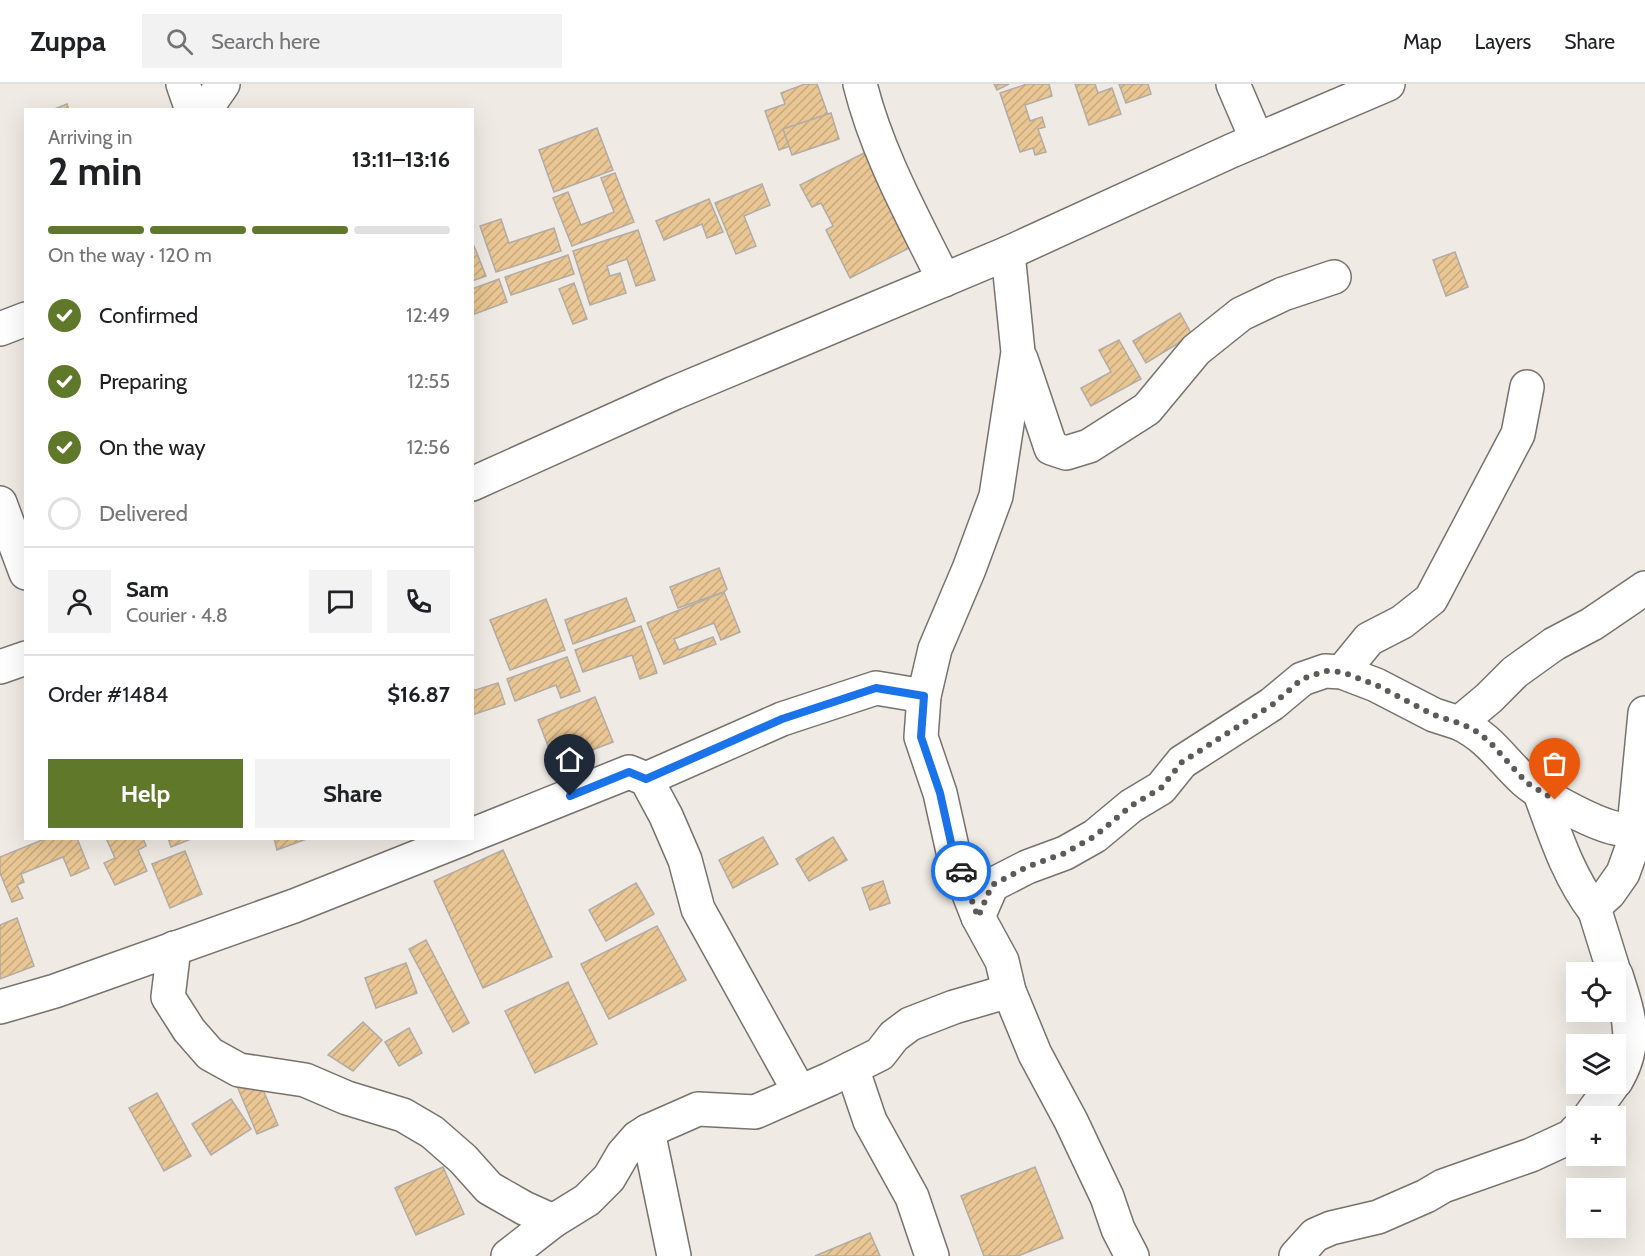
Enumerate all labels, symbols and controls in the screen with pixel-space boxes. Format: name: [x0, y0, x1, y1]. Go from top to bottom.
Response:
search box: [142, 14, 562, 68]
text: Zuppa: [30, 24, 106, 58]
icon: search: [163, 25, 196, 58]
text: Search here: [211, 28, 320, 55]
text: Map: [1403, 29, 1442, 54]
text: Layers: [1475, 29, 1531, 54]
text: Share: [1564, 29, 1615, 54]
text: Arriving in: [48, 125, 132, 149]
text: 13:11–13:16: [352, 146, 450, 173]
text: 2 min: [48, 147, 142, 195]
text: On the way · 120 m: [48, 243, 212, 267]
icon: check: [48, 299, 81, 332]
text: Confirmed: [99, 302, 198, 329]
text: 12:49: [406, 303, 450, 327]
icon: check: [48, 365, 81, 398]
text: Preparing: [99, 368, 187, 395]
text: 12:55: [407, 369, 450, 393]
icon: check: [48, 431, 81, 464]
text: On the way: [99, 434, 206, 461]
text: 12:56: [407, 435, 450, 459]
text: Delivered: [99, 500, 188, 527]
button: person: [48, 570, 111, 633]
button: chat: [309, 570, 372, 633]
button: phone: [387, 570, 450, 633]
text: Sam: [126, 576, 169, 603]
text: Courier · 4.8: [126, 603, 228, 627]
text: Order #1484: [48, 681, 168, 708]
text: $16.87: [387, 681, 450, 708]
pin: [544, 734, 595, 796]
pin: [1529, 738, 1580, 800]
icon: home: [553, 743, 586, 776]
icon: bag: [1538, 747, 1571, 780]
button: Help: [48, 759, 243, 828]
button: Share: [255, 759, 450, 828]
courier: [931, 841, 991, 901]
icon: car: [945, 855, 978, 888]
map controls: [1566, 962, 1626, 1238]
button: locate: [1566, 962, 1626, 1022]
button: layers: [1566, 1034, 1626, 1094]
button: +: [1566, 1106, 1626, 1166]
button: −: [1566, 1178, 1626, 1238]

